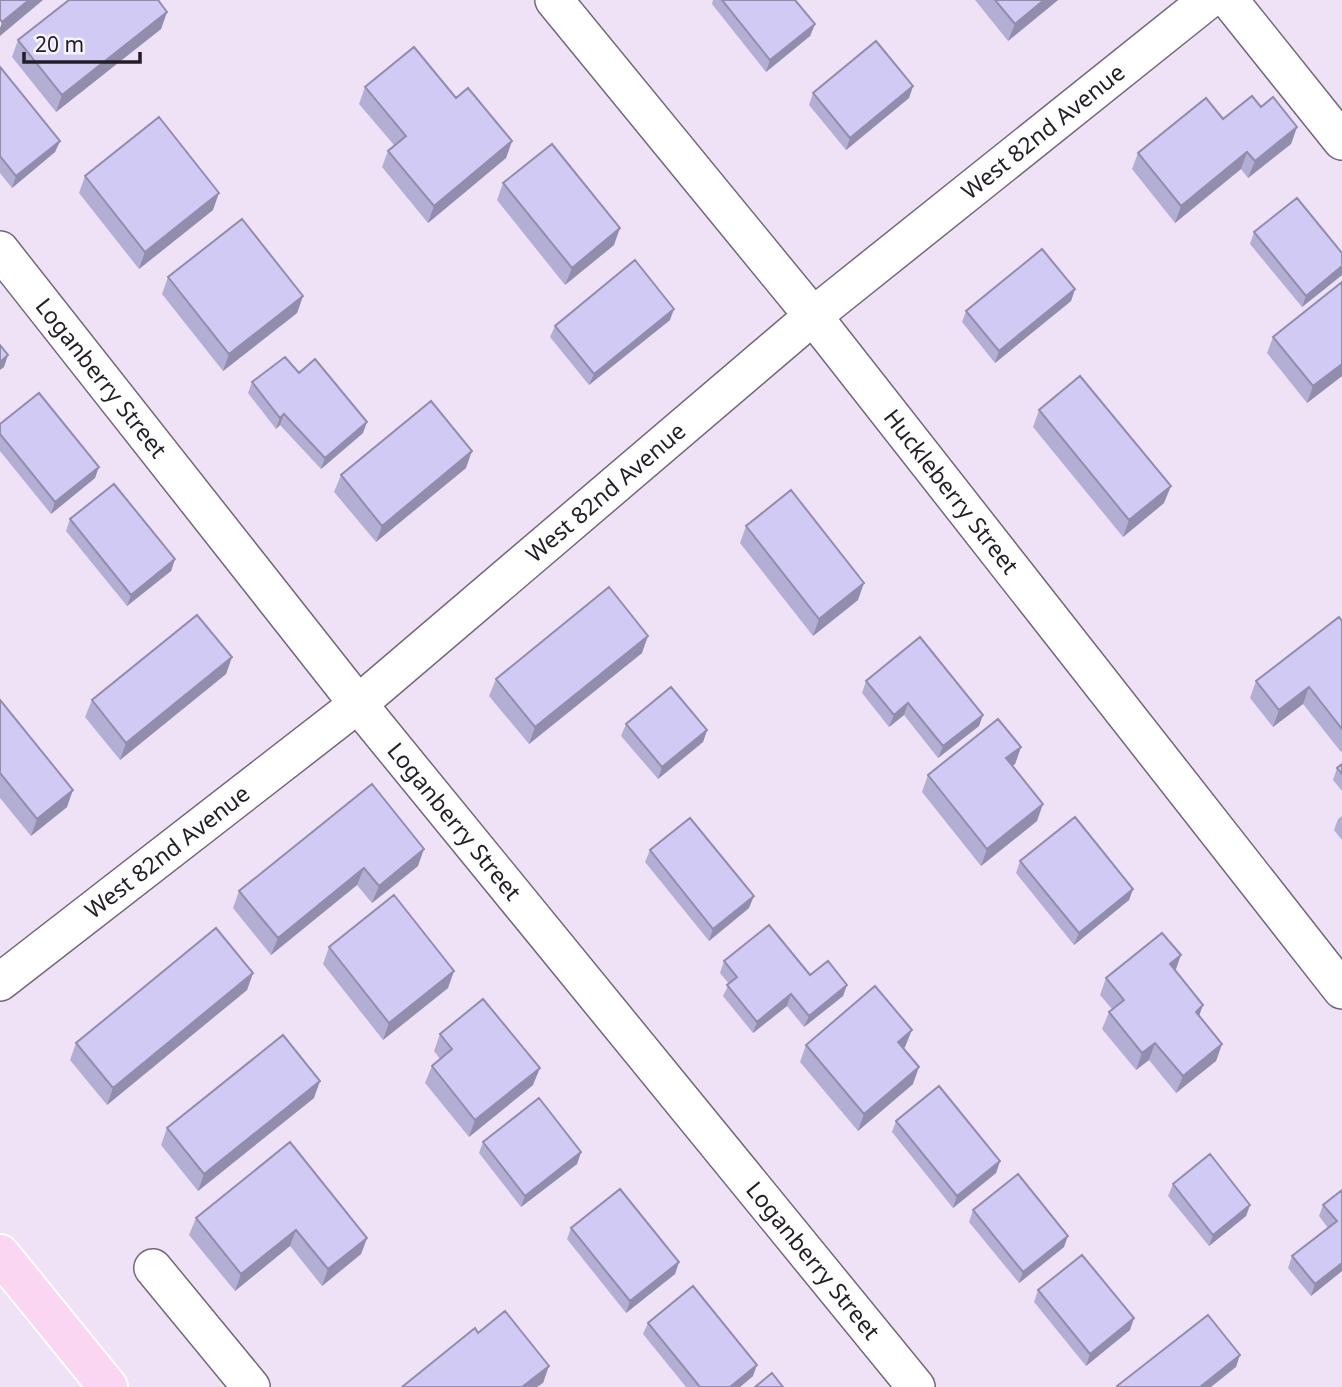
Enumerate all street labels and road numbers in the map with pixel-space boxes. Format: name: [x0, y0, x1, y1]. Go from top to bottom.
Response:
street label: West 82nd Avenue: [954, 56, 1131, 206]
street label: Loganberry Street: [29, 291, 175, 464]
street label: Huckleberry Street: [877, 402, 1027, 580]
street label: West 82nd Avenue: [518, 415, 692, 569]
street label: Loganberry Street: [381, 735, 529, 907]
street label: West 82nd Avenue: [78, 777, 256, 925]
street label: Loganberry Street: [739, 1174, 888, 1346]

